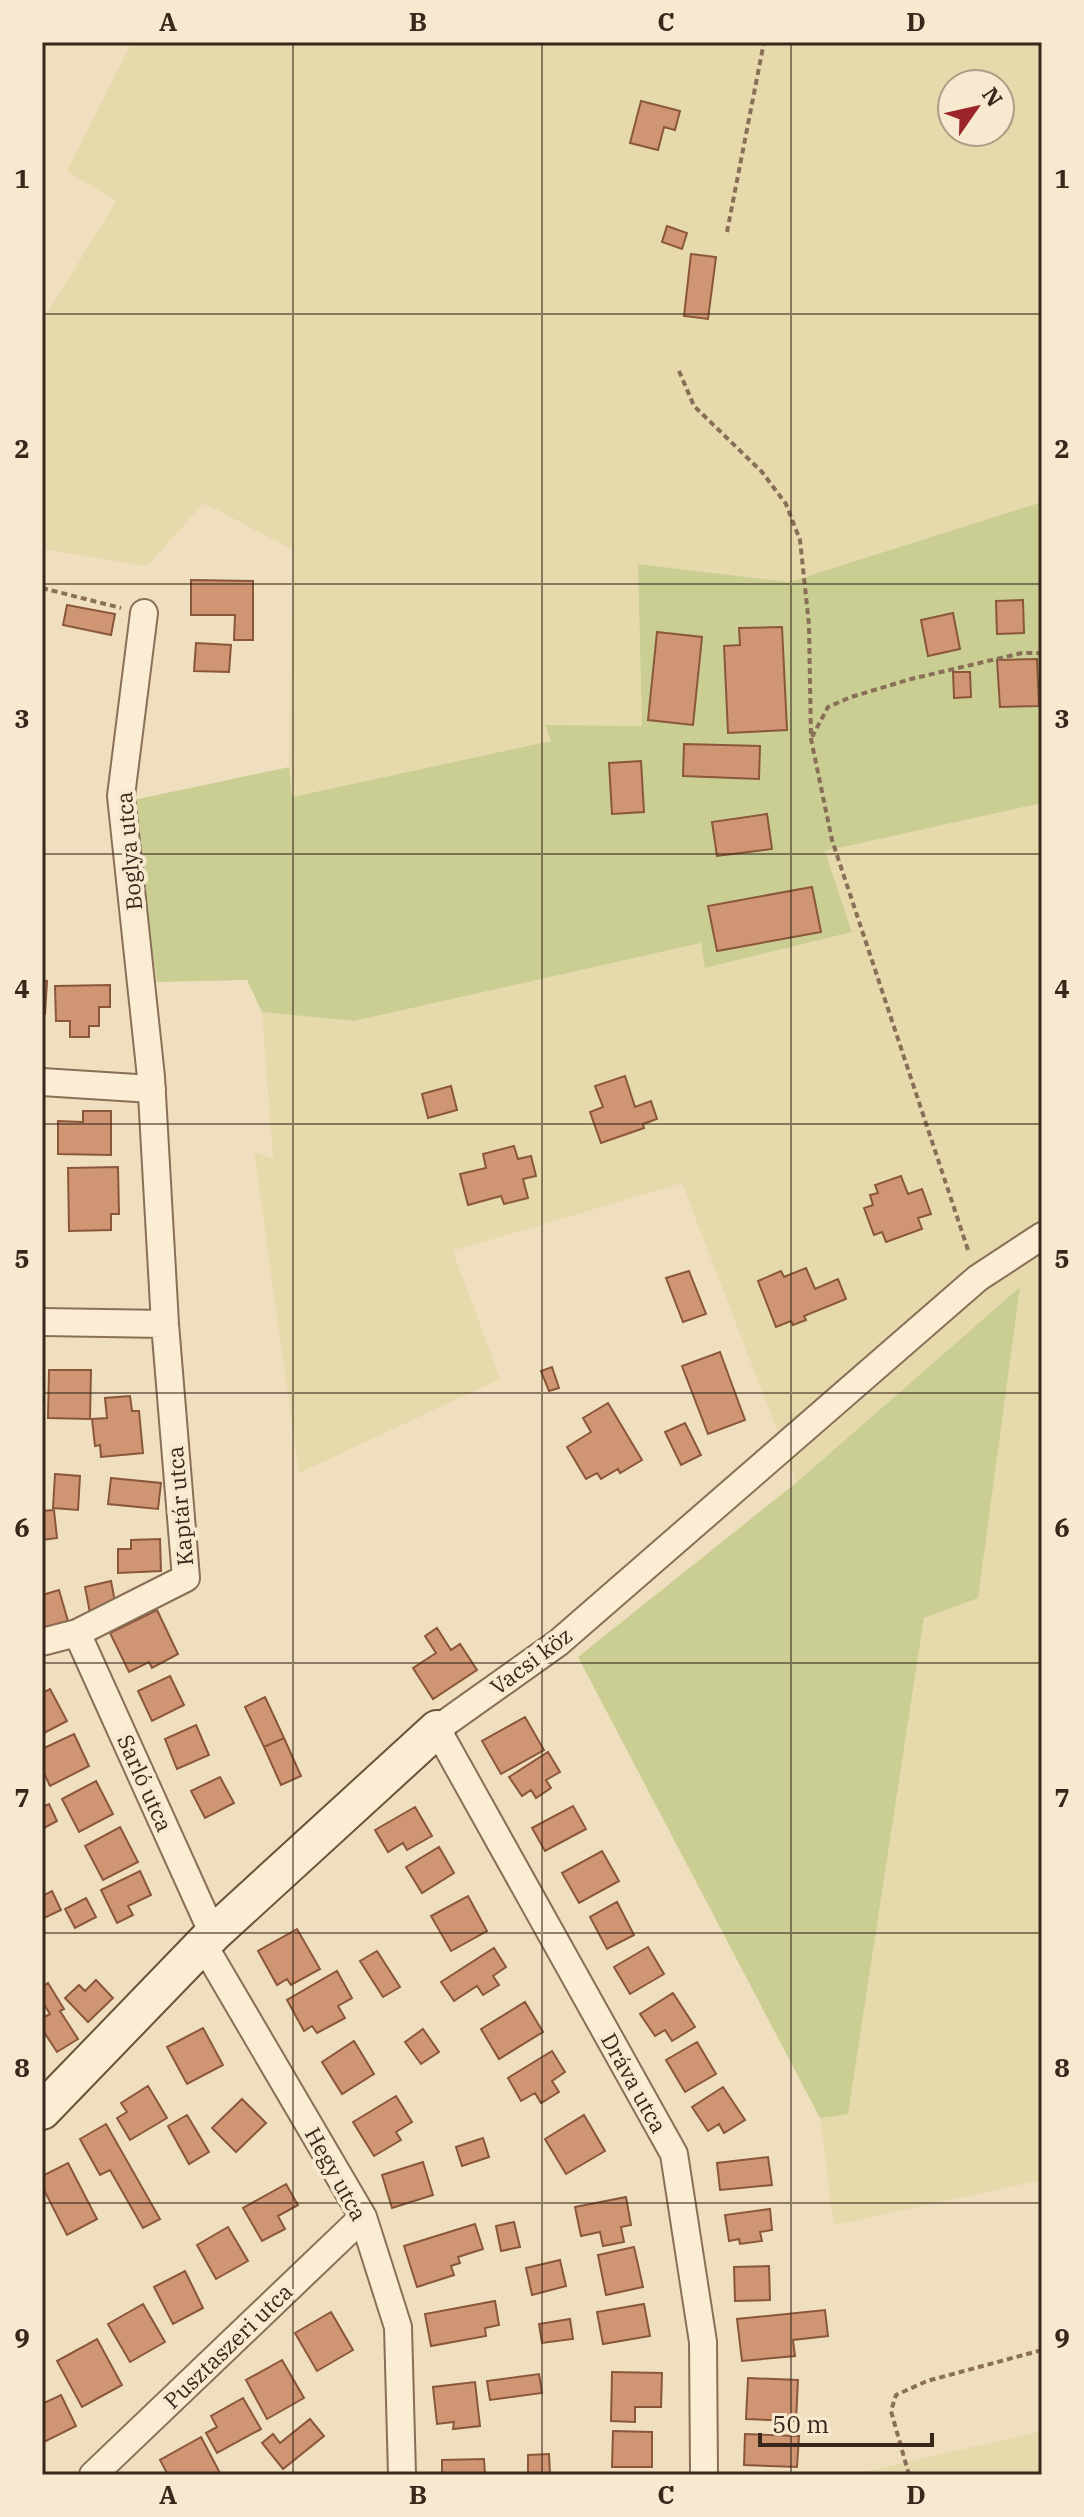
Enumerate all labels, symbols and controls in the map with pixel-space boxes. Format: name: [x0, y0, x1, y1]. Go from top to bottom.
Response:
text: A: [159, 4, 177, 38]
text: B: [409, 4, 427, 38]
text: C: [657, 4, 675, 38]
text: D: [906, 4, 926, 38]
north arrow: [936, 68, 1016, 148]
text: N: [976, 81, 1010, 112]
text: 1: [14, 161, 30, 195]
text: 1: [1054, 161, 1070, 195]
text: 2: [14, 431, 30, 465]
text: 2: [1054, 431, 1070, 465]
text: 3: [14, 701, 30, 735]
text: 3: [1054, 701, 1070, 735]
street label: Boglya utca: [109, 791, 148, 912]
text: 4: [14, 971, 30, 1005]
text: 4: [1054, 971, 1070, 1005]
text: 5: [14, 1241, 30, 1275]
text: 5: [1054, 1241, 1070, 1275]
street label: Kaptár utca: [160, 1445, 199, 1567]
text: 6: [14, 1510, 30, 1544]
text: 6: [1054, 1510, 1070, 1544]
street label: Vacsi köz: [484, 1620, 577, 1701]
street label: Sarló utca: [111, 1730, 180, 1836]
text: 7: [14, 1780, 30, 1814]
text: 7: [1054, 1780, 1070, 1814]
street label: Dráva utca: [595, 2028, 674, 2138]
text: 8: [14, 2050, 30, 2084]
text: 8: [1054, 2050, 1070, 2084]
street label: Hegy utca: [299, 2122, 374, 2226]
street label: Pusztaszeri utca: [157, 2277, 298, 2414]
text: 9: [14, 2320, 30, 2354]
text: 9: [1054, 2320, 1070, 2354]
scale bar: [760, 2397, 932, 2447]
text: 50 m: [772, 2408, 829, 2440]
text: A: [159, 2477, 177, 2511]
text: B: [409, 2477, 427, 2511]
text: C: [657, 2477, 675, 2511]
text: D: [906, 2477, 926, 2511]

